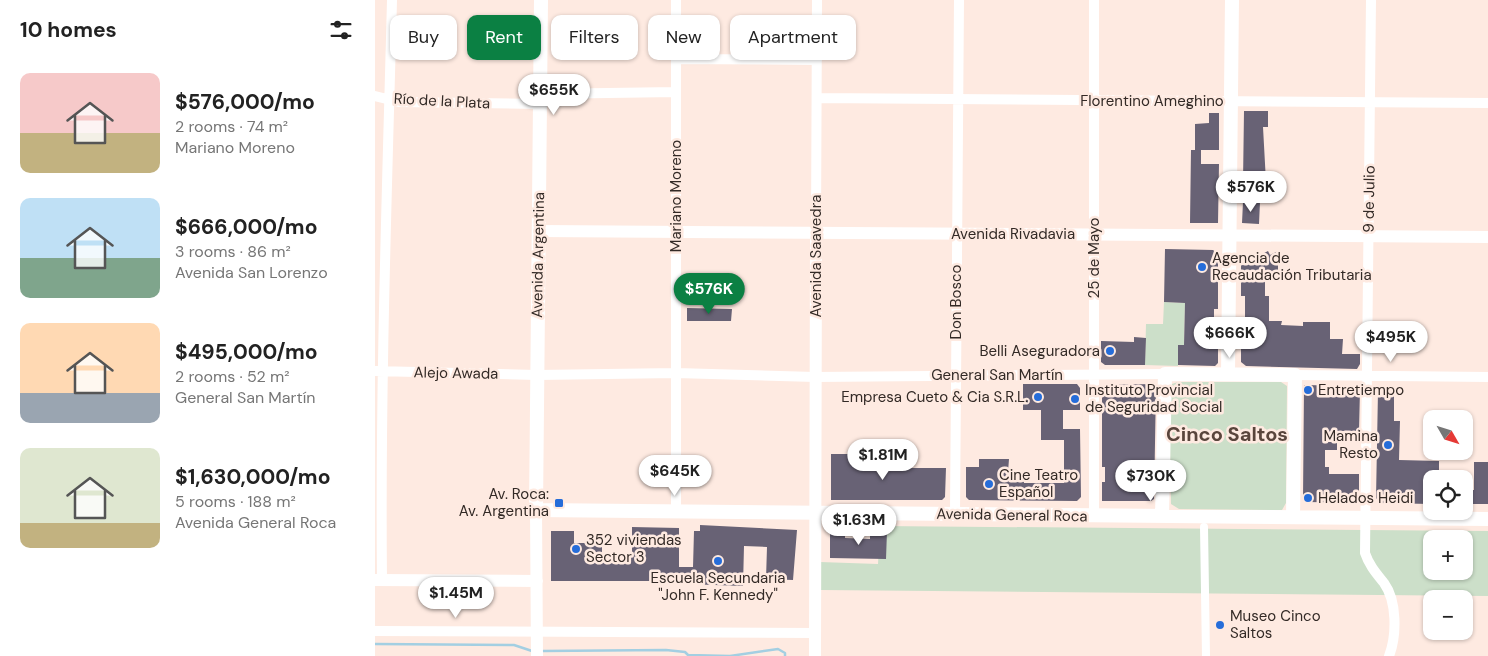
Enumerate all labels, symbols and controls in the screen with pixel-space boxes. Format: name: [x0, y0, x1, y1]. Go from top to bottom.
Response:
chip: Buy: [390, 15, 457, 60]
chip: Rent: [467, 15, 541, 60]
chip: Filters: [551, 15, 638, 60]
chip: New: [648, 15, 720, 60]
chip: Apartment: [730, 15, 856, 60]
text: 10 homes: [20, 16, 117, 44]
icon: filters: [327, 16, 355, 44]
pin: $655K: [519, 74, 589, 116]
text: $655K: [529, 79, 579, 100]
text: $576,000/mo: [175, 88, 315, 116]
street label: Río de la Plata: [393, 88, 491, 114]
street label: Florentino Ameghino: [1080, 91, 1224, 111]
icon: home: [60, 93, 120, 153]
text: 2 rooms · 74 m²: [175, 116, 288, 137]
text: Mariano Moreno: [175, 137, 295, 158]
street label: Mariano Moreno: [666, 140, 686, 252]
street label: 9 de Julio: [1358, 165, 1380, 233]
pin: $576K: [1216, 170, 1286, 213]
text: $576K: [1227, 176, 1275, 197]
street label: Avenida Argentina: [527, 192, 549, 318]
street label: Avenida Saavedra: [806, 195, 826, 317]
text: $666,000/mo: [175, 213, 317, 241]
icon: home: [60, 218, 120, 278]
street label: 25 de Mayo: [1084, 218, 1104, 298]
street label: Avenida Rivadavia: [951, 224, 1075, 244]
text: 3 rooms · 86 m²: [175, 241, 291, 262]
place label: Agencia de Recaudación Tributaria: [1212, 248, 1372, 285]
marker: Agencia de Recaudación Tributaria: [1196, 261, 1208, 273]
text: Avenida San Lorenzo: [175, 262, 328, 283]
street label: Don Bosco: [946, 265, 966, 339]
pin: $576K: [674, 272, 744, 315]
text: $576K: [685, 278, 733, 299]
pin: $666K: [1195, 316, 1265, 359]
pin: $495K: [1356, 320, 1426, 363]
text: $666K: [1205, 322, 1255, 343]
text: $495K: [1366, 326, 1416, 347]
text: $495,000/mo: [175, 338, 318, 366]
place label: Belli Aseguradora: [980, 341, 1100, 361]
icon: home: [60, 343, 120, 403]
marker: Belli Aseguradora: [1104, 345, 1116, 357]
street label: Alejo Awada: [414, 362, 498, 384]
street label: General San Martín: [931, 365, 1063, 385]
text: 2 rooms · 52 m²: [175, 366, 290, 387]
place label: Instituto Provincial de Seguridad Social: [1085, 380, 1222, 417]
place label: Entretiempo: [1318, 380, 1404, 400]
marker: Entretiempo: [1302, 384, 1314, 396]
text: General San Martín: [175, 387, 315, 408]
place label: Empresa Cueto & Cia S.R.L.: [841, 387, 1028, 407]
marker: Empresa Cueto & Cia S.R.L.: [1032, 391, 1044, 403]
marker: Instituto Provincial de Seguridad Social: [1069, 393, 1081, 405]
north arrow: [1423, 410, 1473, 460]
map controls: [1423, 410, 1473, 640]
district label: Cinco Saltos: [1166, 421, 1288, 447]
place label: Mamina Resto: [1323, 426, 1378, 463]
pin: $1.81M: [842, 438, 924, 481]
marker: Mamina Resto: [1382, 439, 1394, 451]
text: $1.81M: [858, 444, 908, 465]
pin: $645K: [640, 454, 710, 497]
text: $645K: [650, 460, 700, 481]
pin: $730K: [1116, 460, 1186, 502]
text: $1,630,000/mo: [175, 463, 330, 491]
place label: Cine Teatro Español: [999, 465, 1078, 502]
text: $730K: [1126, 465, 1176, 486]
icon: home: [60, 468, 120, 528]
button: locate: [1423, 470, 1473, 520]
marker: Cine Teatro Español: [983, 478, 995, 490]
place label: Av. Roca: Av. Argentina: [459, 484, 549, 521]
place label: Helados Heidi: [1318, 488, 1413, 508]
text: 5 rooms · 188 m²: [175, 491, 296, 512]
marker: Helados Heidi: [1302, 492, 1314, 504]
marker: Av. Roca: Av. Argentina: [553, 497, 565, 509]
pin: $1.63M: [818, 504, 900, 546]
street label: Avenida General Roca: [936, 504, 1088, 526]
text: $1.63M: [832, 509, 886, 530]
text: Avenida General Roca: [175, 512, 336, 533]
place label: 352 viviendas Sector 3: [586, 530, 682, 567]
button: +: [1423, 530, 1473, 580]
marker: 352 viviendas Sector 3: [570, 543, 582, 555]
marker: Escuela Secundaria "John F. Kennedy": [712, 555, 724, 567]
place label: Escuela Secundaria "John F. Kennedy": [650, 568, 786, 605]
pin: $1.45M: [415, 576, 497, 619]
text: $1.45M: [429, 582, 483, 603]
button: −: [1423, 590, 1473, 640]
place label: Museo Cinco Saltos: [1230, 606, 1321, 643]
marker: Museo Cinco Saltos: [1214, 619, 1226, 631]

